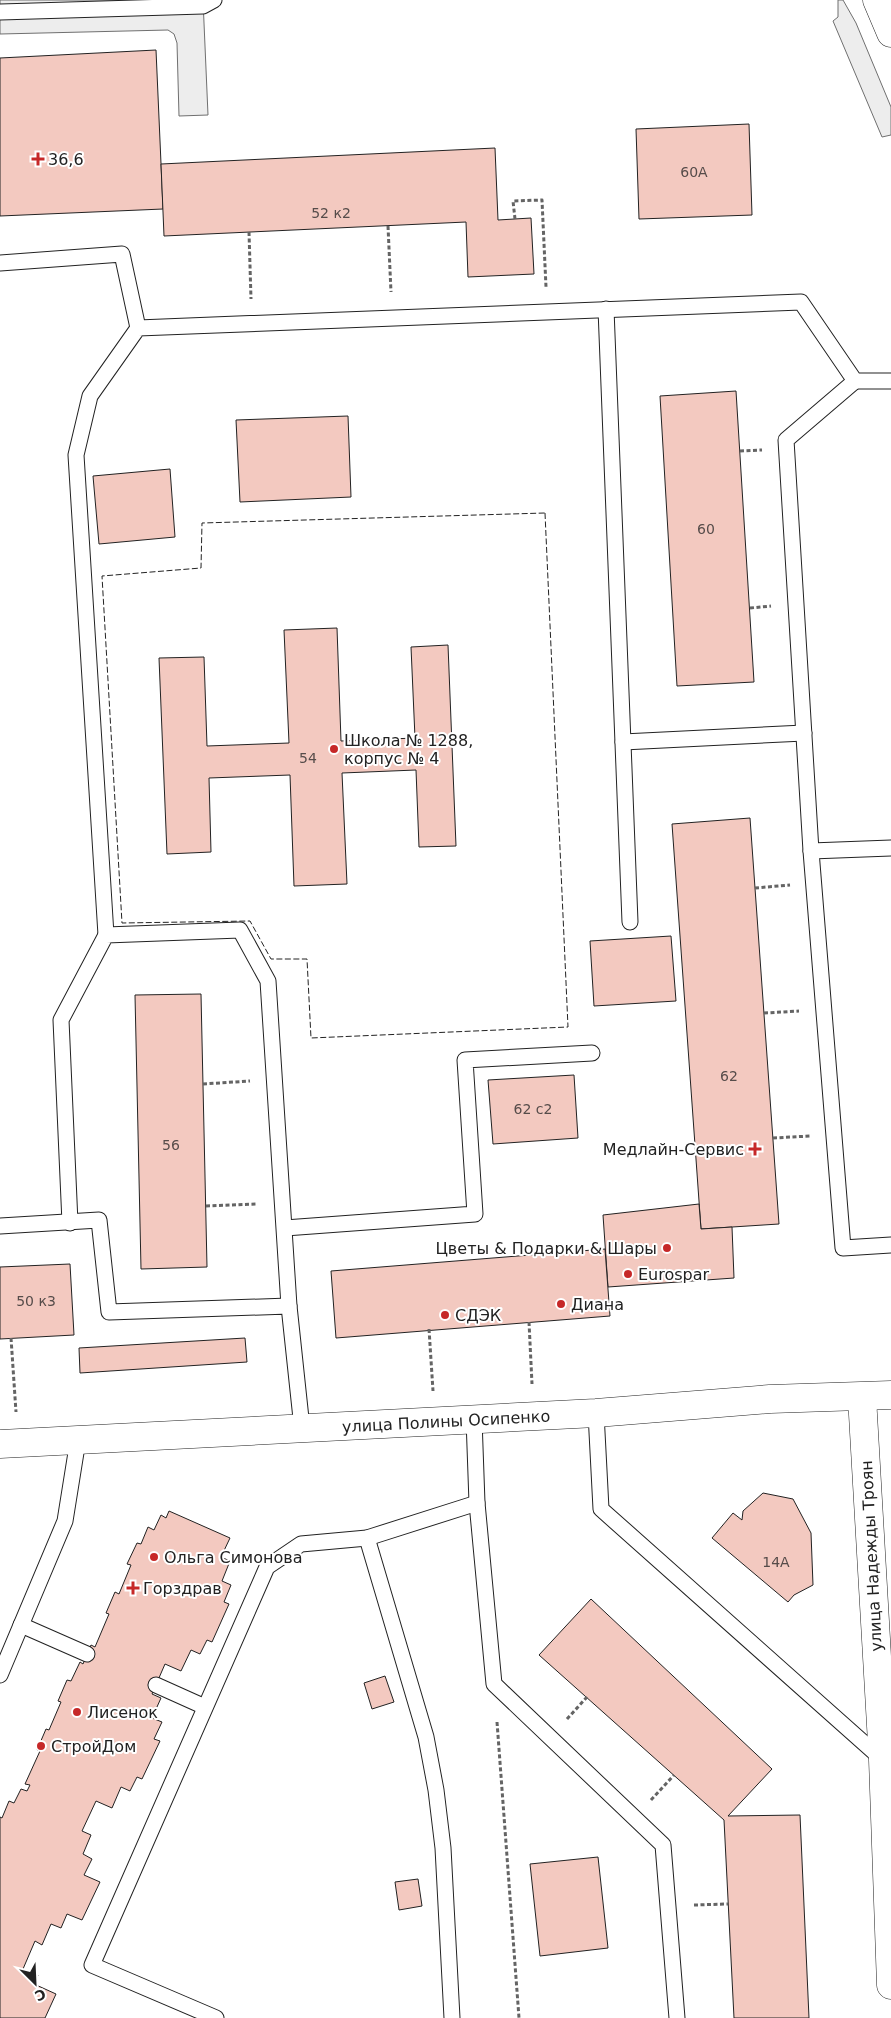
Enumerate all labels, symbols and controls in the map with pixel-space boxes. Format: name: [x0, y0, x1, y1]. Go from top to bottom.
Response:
place label: 36,6: [48, 150, 84, 169]
marker: 36,6: [32, 153, 44, 165]
house number: 60А: [680, 164, 708, 180]
house number: 52 к2: [311, 205, 351, 221]
house number: 60: [697, 521, 715, 537]
place label: Школа № 1288, корпус № 4: [344, 731, 473, 768]
marker: Школа № 1288, корпус № 4: [328, 743, 340, 755]
house number: 54: [299, 750, 317, 766]
house number: 62: [720, 1068, 738, 1084]
house number: 62 с2: [514, 1101, 552, 1117]
house number: 56: [162, 1137, 180, 1153]
place label: Медлайн-Сервис: [603, 1140, 744, 1159]
marker: Медлайн-Сервис: [748, 1142, 762, 1156]
place label: Цветы & Подарки & Шары: [435, 1239, 657, 1258]
marker: Цветы & Подарки & Шары: [661, 1242, 673, 1254]
place label: Eurospar: [638, 1265, 710, 1284]
marker: Eurospar: [622, 1268, 634, 1280]
house number: 50 к3: [16, 1293, 56, 1309]
place label: Диана: [571, 1295, 624, 1314]
marker: Диана: [555, 1298, 567, 1310]
place label: СДЭК: [455, 1306, 502, 1325]
marker: СДЭК: [439, 1309, 451, 1321]
street label: улица Полины Осипенко: [341, 1407, 551, 1436]
street label: улица Надежды Троян: [857, 1460, 886, 1652]
place label: Ольга Симонова: [164, 1548, 302, 1567]
marker: Ольга Симонова: [148, 1551, 160, 1563]
house number: 14А: [762, 1554, 790, 1570]
place label: Горздрав: [143, 1579, 222, 1598]
marker: Горздрав: [127, 1582, 139, 1594]
place label: Лисенок: [87, 1703, 158, 1722]
marker: Лисенок: [71, 1706, 83, 1718]
place label: СтройДом: [51, 1737, 136, 1756]
marker: СтройДом: [35, 1740, 47, 1752]
north arrow: [10, 1958, 60, 2008]
text: С: [32, 1985, 48, 2004]

